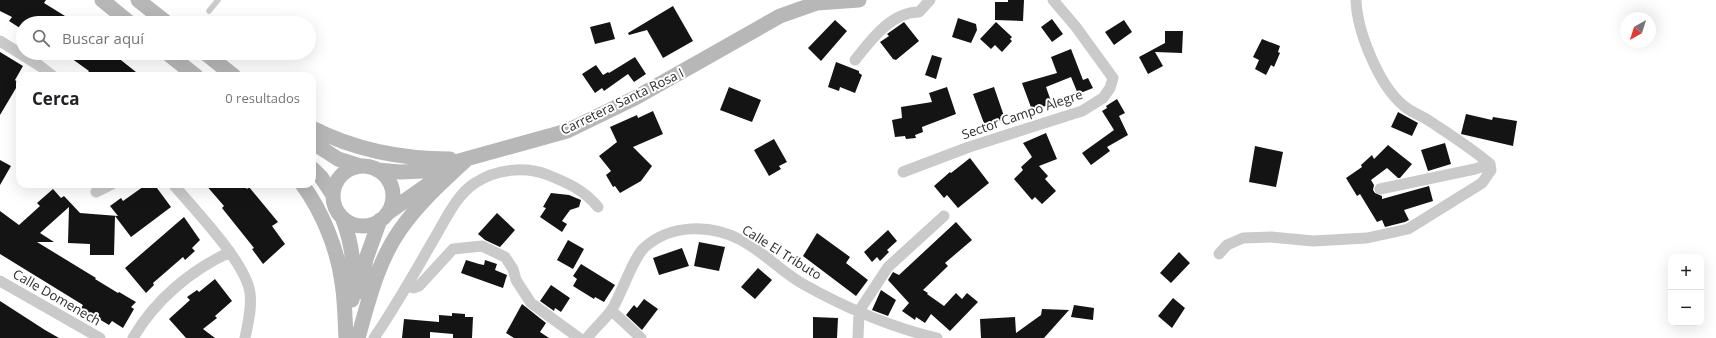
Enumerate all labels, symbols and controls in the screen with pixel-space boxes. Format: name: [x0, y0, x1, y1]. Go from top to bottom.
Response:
north arrow: [1620, 12, 1656, 48]
search box: [16, 16, 316, 60]
icon: search: [30, 27, 52, 49]
text: Buscar aquí: [62, 28, 144, 48]
street label: Carretera Santa Rosa I: [557, 63, 687, 139]
street label: Sector Campo Alegre: [959, 85, 1085, 143]
text: Cerca: [32, 87, 80, 110]
text: 0 resultados: [225, 89, 300, 107]
street label: Calle El Tributo: [739, 220, 825, 284]
map controls: [1668, 254, 1704, 326]
button: +: [1668, 254, 1704, 290]
street label: Calle Domenech: [10, 265, 104, 329]
button: −: [1668, 290, 1704, 326]

